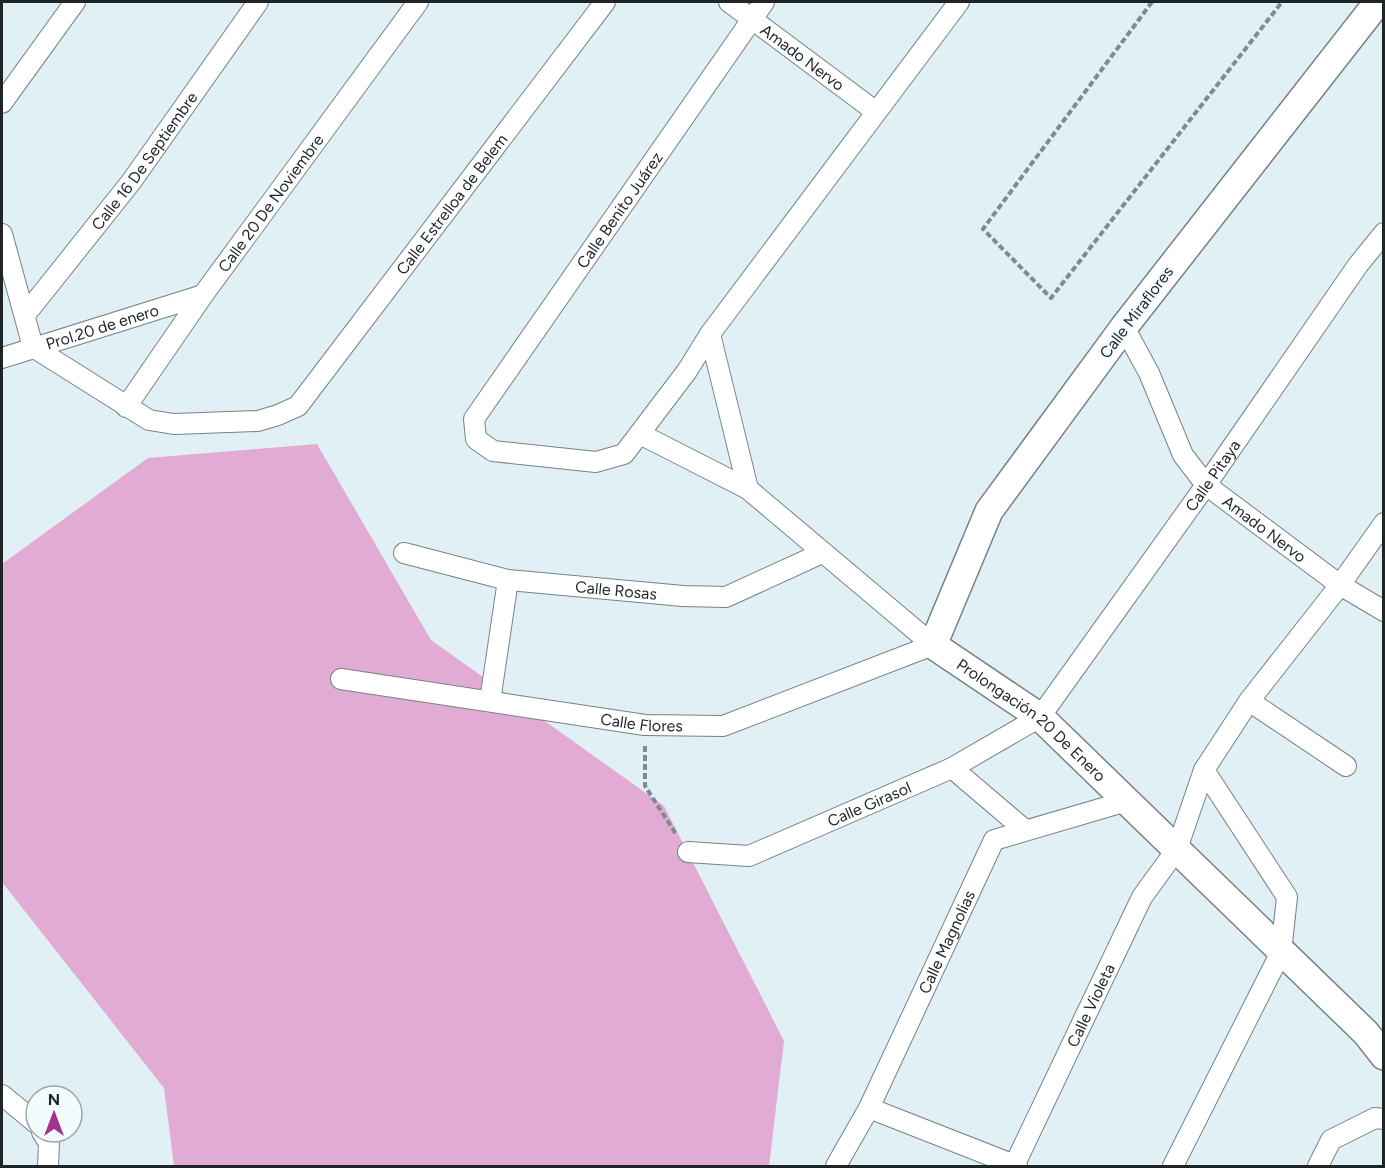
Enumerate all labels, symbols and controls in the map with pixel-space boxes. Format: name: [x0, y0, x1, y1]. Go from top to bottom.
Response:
street label: Amado Nervo: [757, 20, 848, 95]
street label: Calle 16 De Septiembre: [88, 88, 202, 234]
street label: Calle Estrelloa de Belem: [392, 130, 511, 278]
street label: Calle 20 De Noviembre: [214, 131, 328, 276]
street label: Calle Benito Juárez: [573, 148, 667, 272]
street label: Calle Miraflores: [1096, 262, 1177, 362]
street label: Prol.20 de enero: [44, 300, 161, 354]
street label: Calle Pitaya: [1181, 436, 1244, 515]
street label: Amado Nervo: [1219, 492, 1310, 566]
street label: Calle Rosas: [574, 577, 658, 604]
street label: Prolongación 20 De Enero: [953, 655, 1110, 786]
street label: Calle Flores: [599, 709, 683, 735]
street label: Calle Girasol: [825, 778, 914, 831]
street label: Calle Magnolias: [915, 887, 979, 997]
street label: Calle Violeta: [1063, 961, 1119, 1050]
north arrow: [24, 1084, 84, 1144]
text: N: [48, 1090, 60, 1109]

